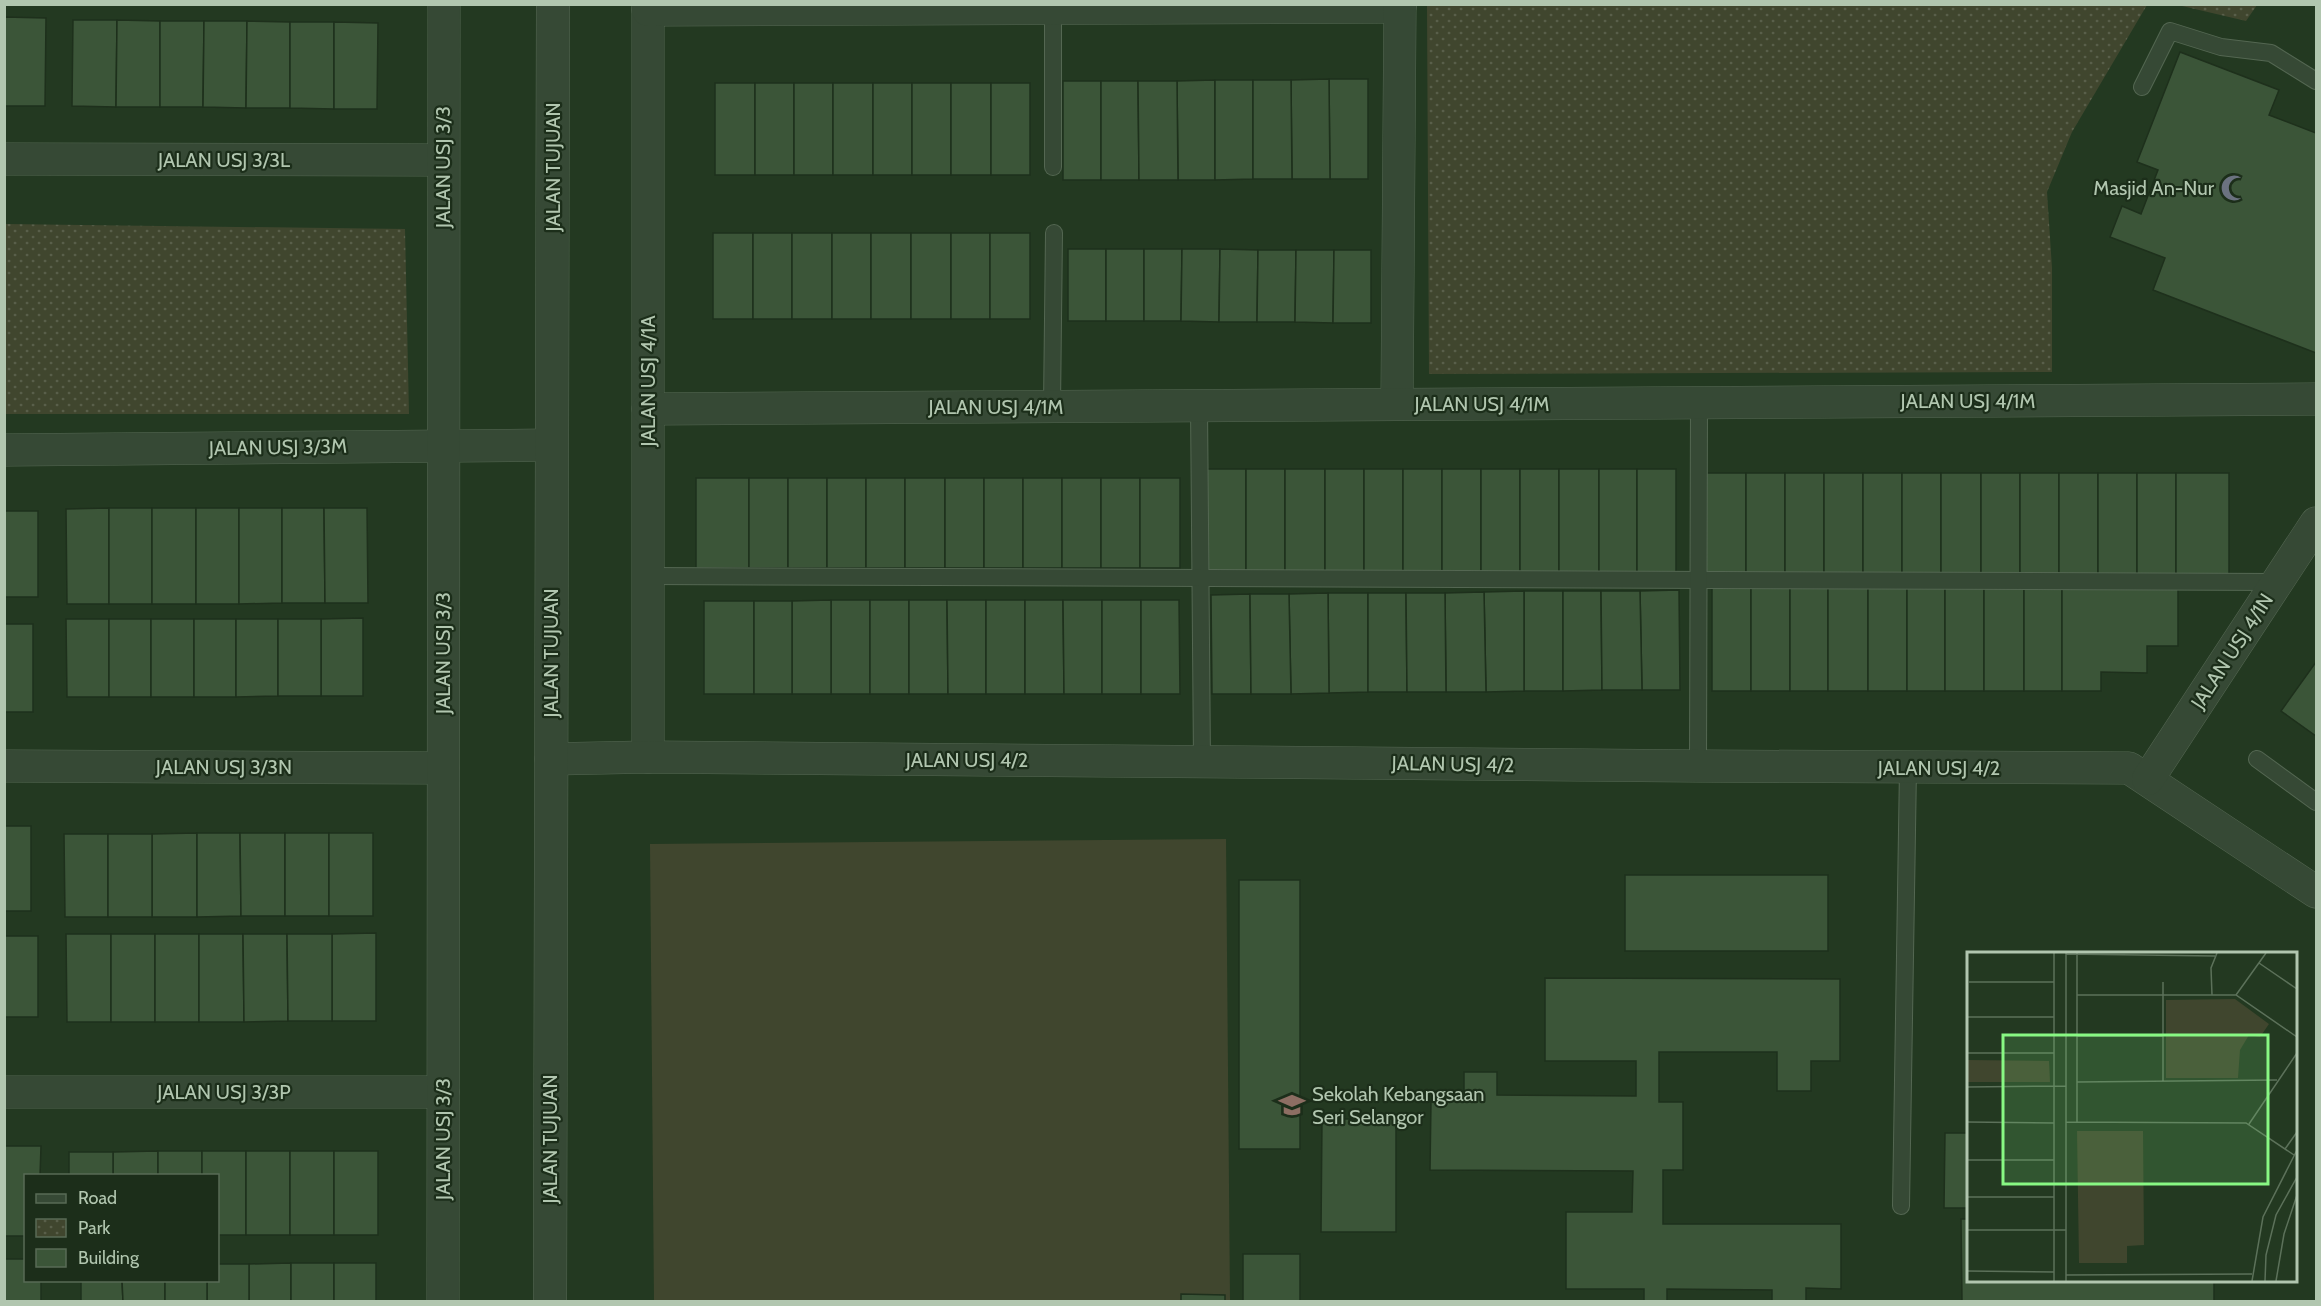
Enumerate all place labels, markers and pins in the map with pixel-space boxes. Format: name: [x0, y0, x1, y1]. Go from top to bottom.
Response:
mosque icon: Masjid An-Nur: [2219, 173, 2249, 203]
place label: Masjid An-Nur: [2093, 176, 2215, 200]
place label: Sekolah Kebangsaan Seri Selangor: [1312, 1082, 1484, 1129]
school or university icon: Sekolah Kebangsaan Seri Selangor: [1277, 1090, 1307, 1120]

